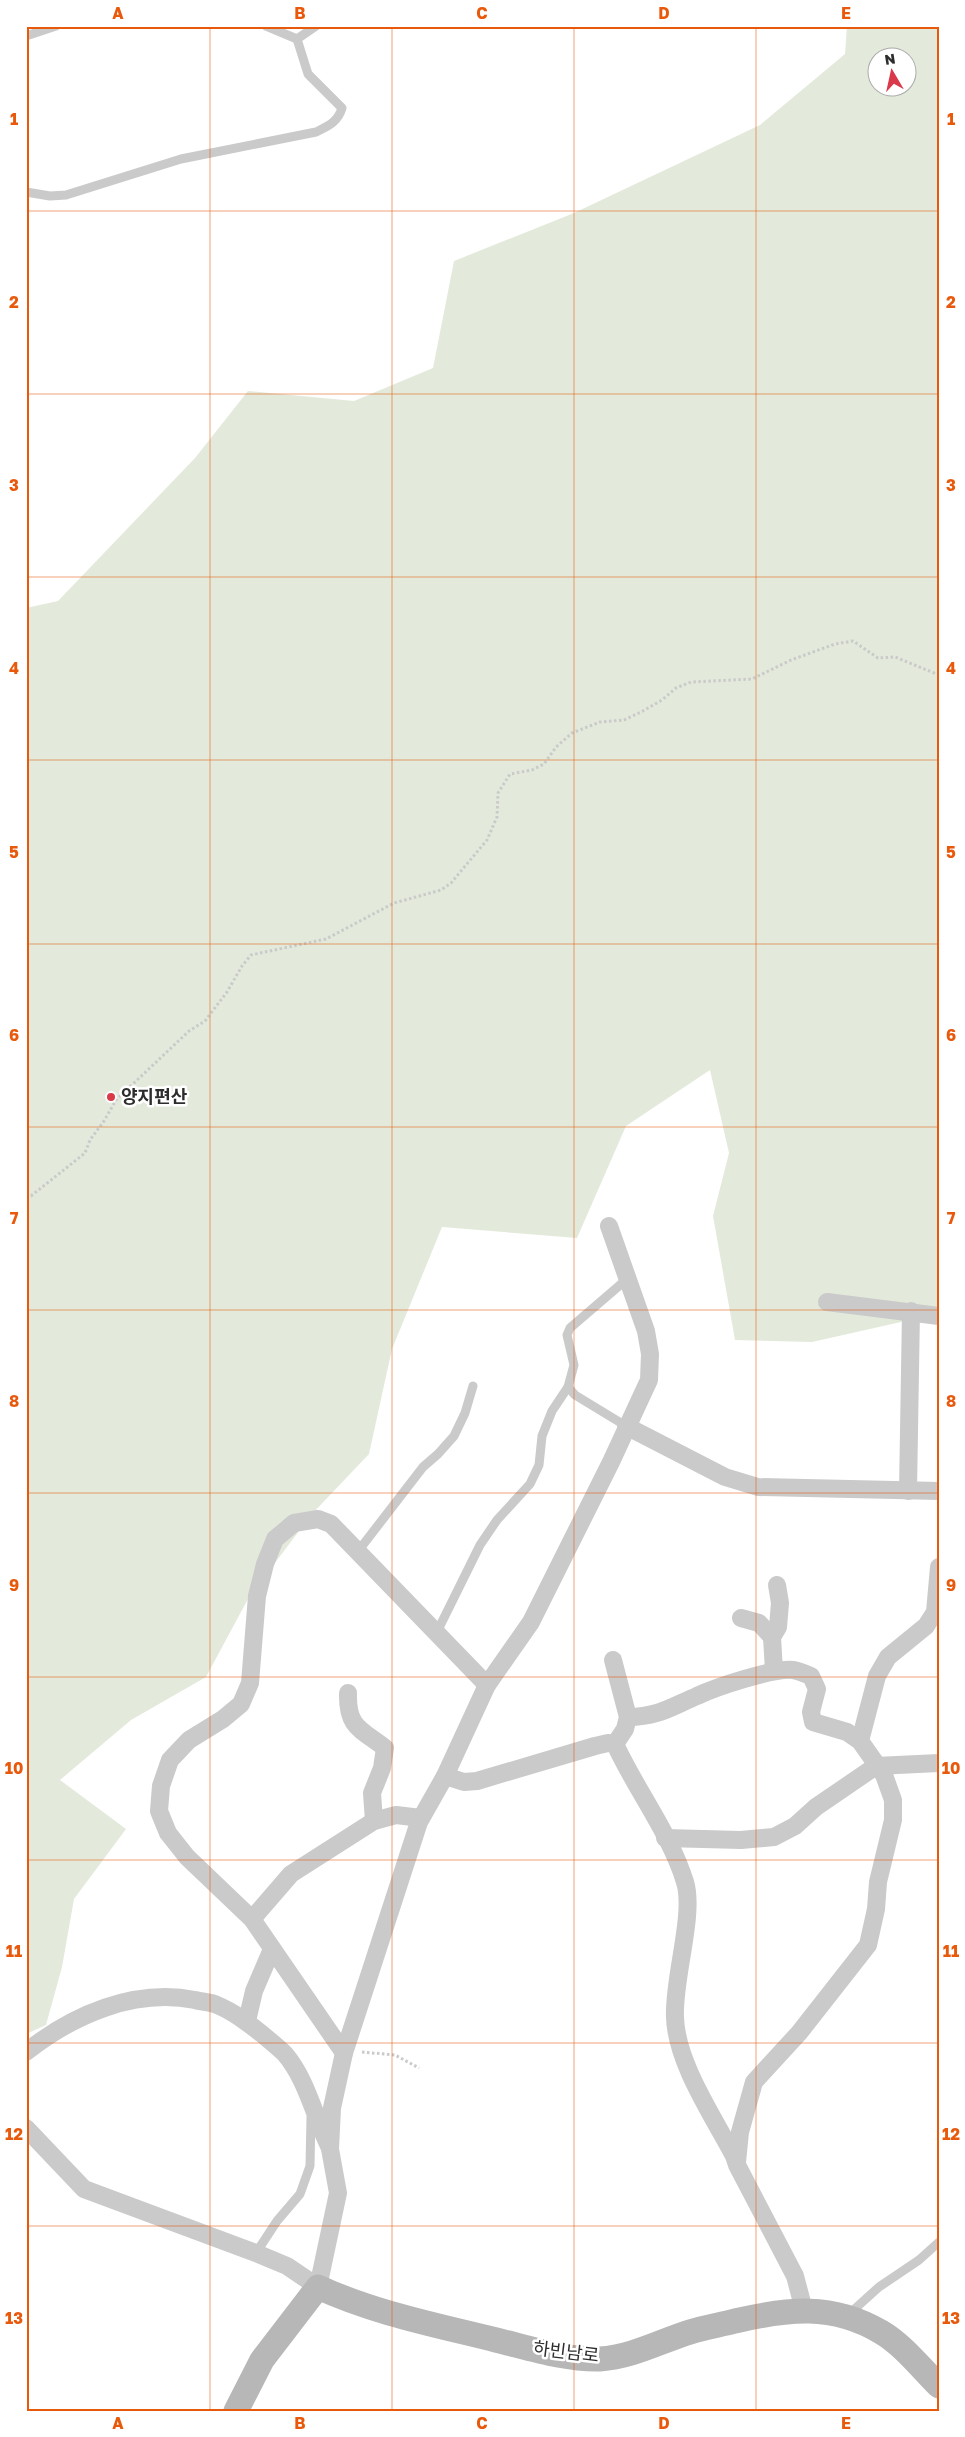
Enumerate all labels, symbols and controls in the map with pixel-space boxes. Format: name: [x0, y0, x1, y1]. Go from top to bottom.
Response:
text: A: [112, 3, 124, 23]
text: B: [294, 3, 306, 23]
text: C: [476, 3, 488, 23]
text: D: [658, 3, 670, 23]
text: E: [841, 3, 851, 23]
north arrow: [868, 48, 918, 98]
text: N: [883, 49, 896, 68]
text: 1: [10, 109, 18, 129]
text: 1: [947, 109, 955, 129]
text: 2: [9, 292, 19, 312]
text: 2: [946, 292, 956, 312]
text: 3: [9, 475, 19, 495]
text: 3: [946, 475, 956, 495]
text: 4: [9, 658, 19, 678]
text: 4: [946, 658, 956, 678]
text: 5: [9, 842, 19, 862]
text: 5: [946, 842, 956, 862]
text: 6: [9, 1025, 19, 1045]
text: 6: [946, 1025, 956, 1045]
place label: 양지편산: [121, 1085, 188, 1107]
marker: 양지편산: [105, 1091, 117, 1103]
text: 7: [10, 1208, 19, 1228]
text: 7: [947, 1208, 956, 1228]
text: 8: [9, 1391, 19, 1411]
text: 8: [946, 1391, 956, 1411]
text: 9: [9, 1575, 19, 1595]
text: 9: [946, 1575, 956, 1595]
text: 10: [5, 1758, 23, 1778]
text: 10: [942, 1758, 960, 1778]
text: 11: [6, 1941, 22, 1961]
text: 11: [943, 1941, 959, 1961]
text: 12: [5, 2124, 23, 2144]
text: 12: [942, 2124, 960, 2144]
text: 13: [5, 2308, 23, 2328]
text: 13: [942, 2308, 960, 2328]
street label: 하빈남로: [532, 2336, 600, 2366]
text: A: [112, 2413, 124, 2433]
text: B: [294, 2413, 306, 2433]
text: C: [476, 2413, 488, 2433]
text: D: [658, 2413, 670, 2433]
text: E: [841, 2413, 851, 2433]

